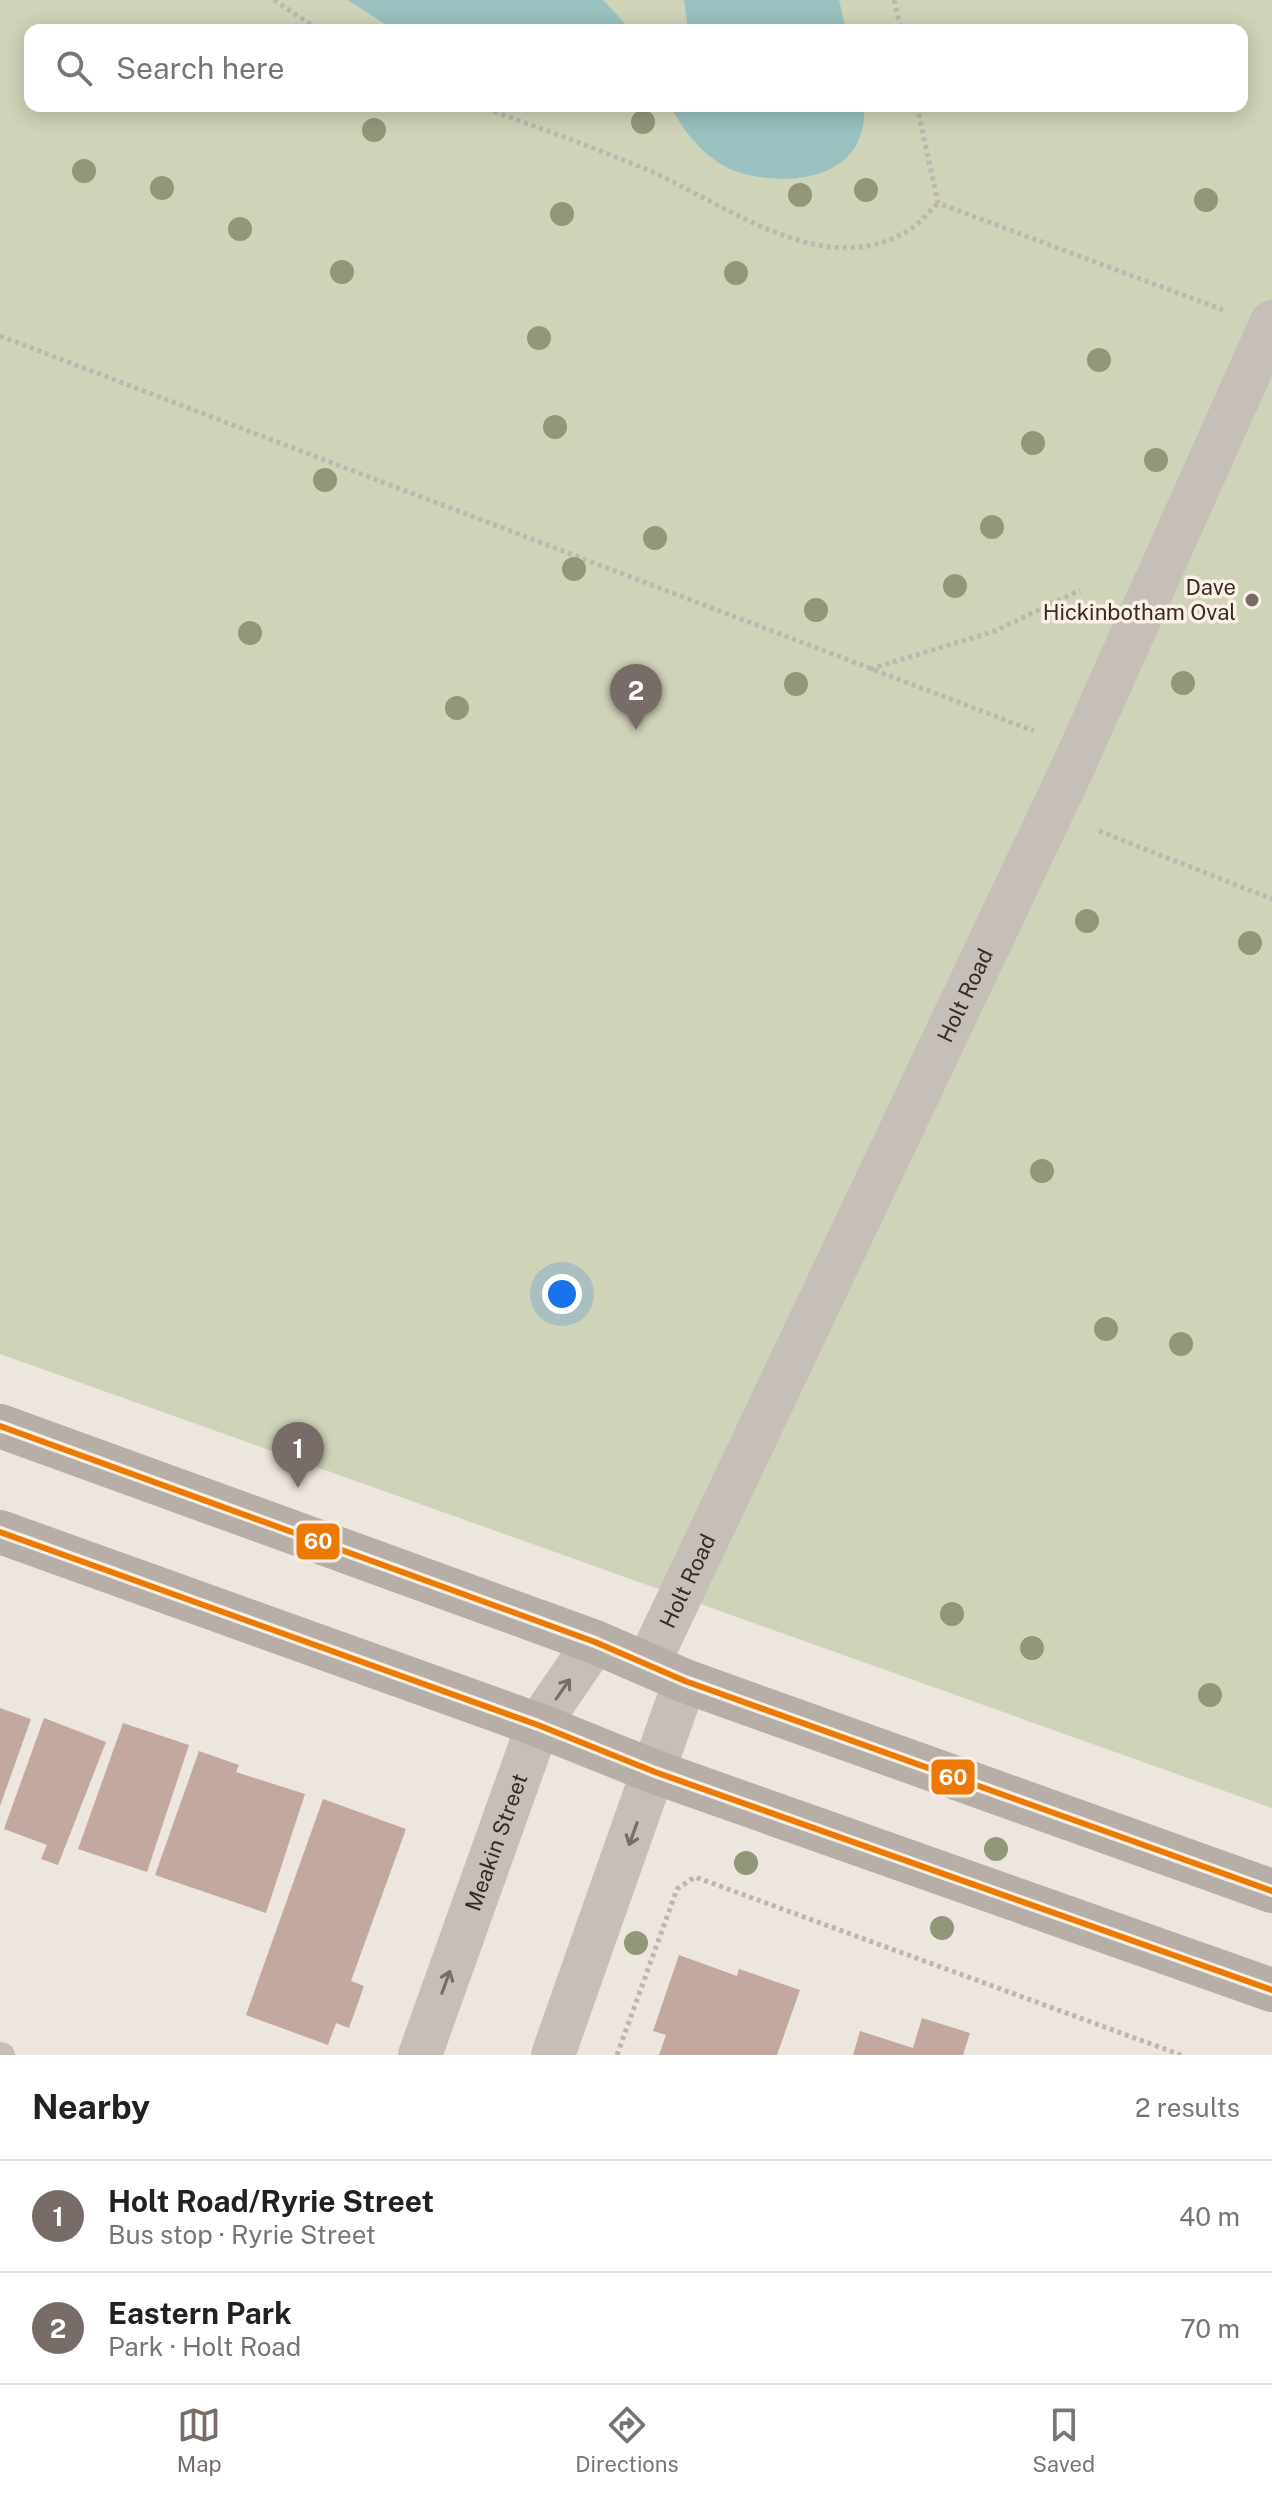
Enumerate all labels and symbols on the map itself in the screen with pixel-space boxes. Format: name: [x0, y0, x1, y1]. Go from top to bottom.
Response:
place label: Dave Hickinbotham Oval: [1043, 574, 1236, 625]
marker: Dave Hickinbotham Oval: [1243, 591, 1261, 609]
pin: 2: [610, 664, 662, 730]
street label: Holt Road: [931, 944, 998, 1046]
your location: [542, 1274, 582, 1314]
pin: 1: [272, 1422, 324, 1488]
line badge: 60: [295, 1522, 341, 1561]
text: 60: [304, 1528, 332, 1554]
street label: Holt Road: [654, 1530, 721, 1632]
one-way arrow: [555, 1679, 571, 1701]
line badge: 60: [930, 1758, 976, 1796]
text: 60: [939, 1764, 967, 1790]
street label: Meakin Street: [460, 1770, 533, 1914]
one-way arrow: [625, 1821, 639, 1846]
one-way arrow: [440, 1970, 454, 1994]

